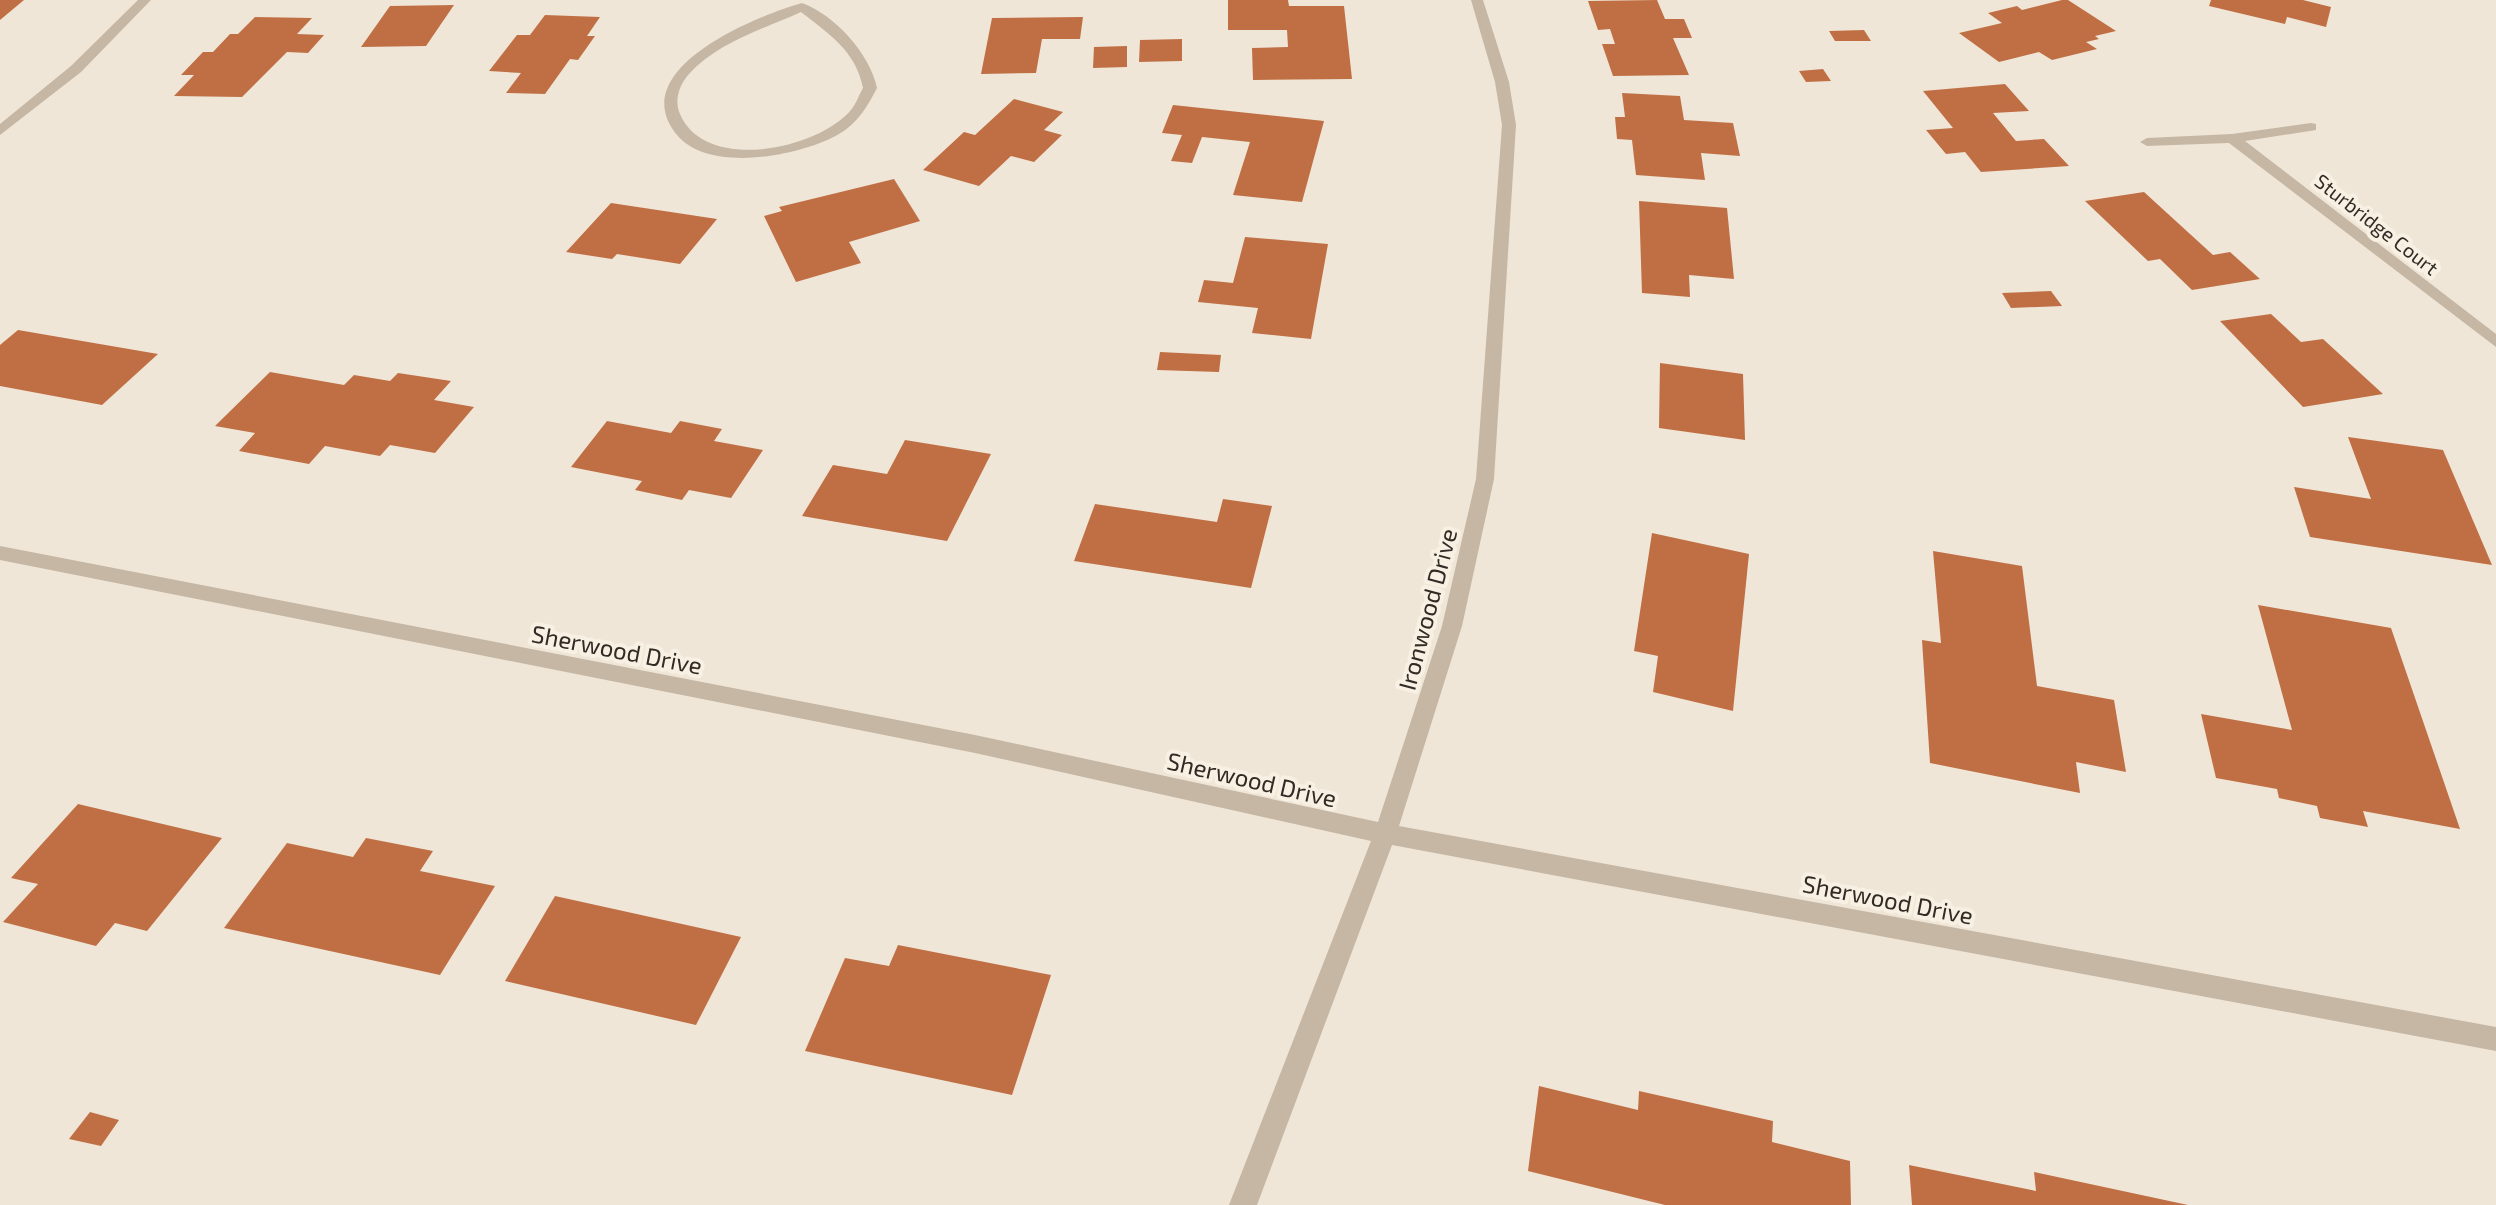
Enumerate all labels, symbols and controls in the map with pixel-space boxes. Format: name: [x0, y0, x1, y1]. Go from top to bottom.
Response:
street label: Sturbridge Court: [2310, 168, 2444, 280]
street label: Ironwood Drive: [1391, 525, 1463, 693]
street label: Sherwood Drive: [529, 618, 705, 680]
street label: Sherwood Drive: [1164, 745, 1340, 813]
street label: Sherwood Drive: [1800, 868, 1976, 930]

